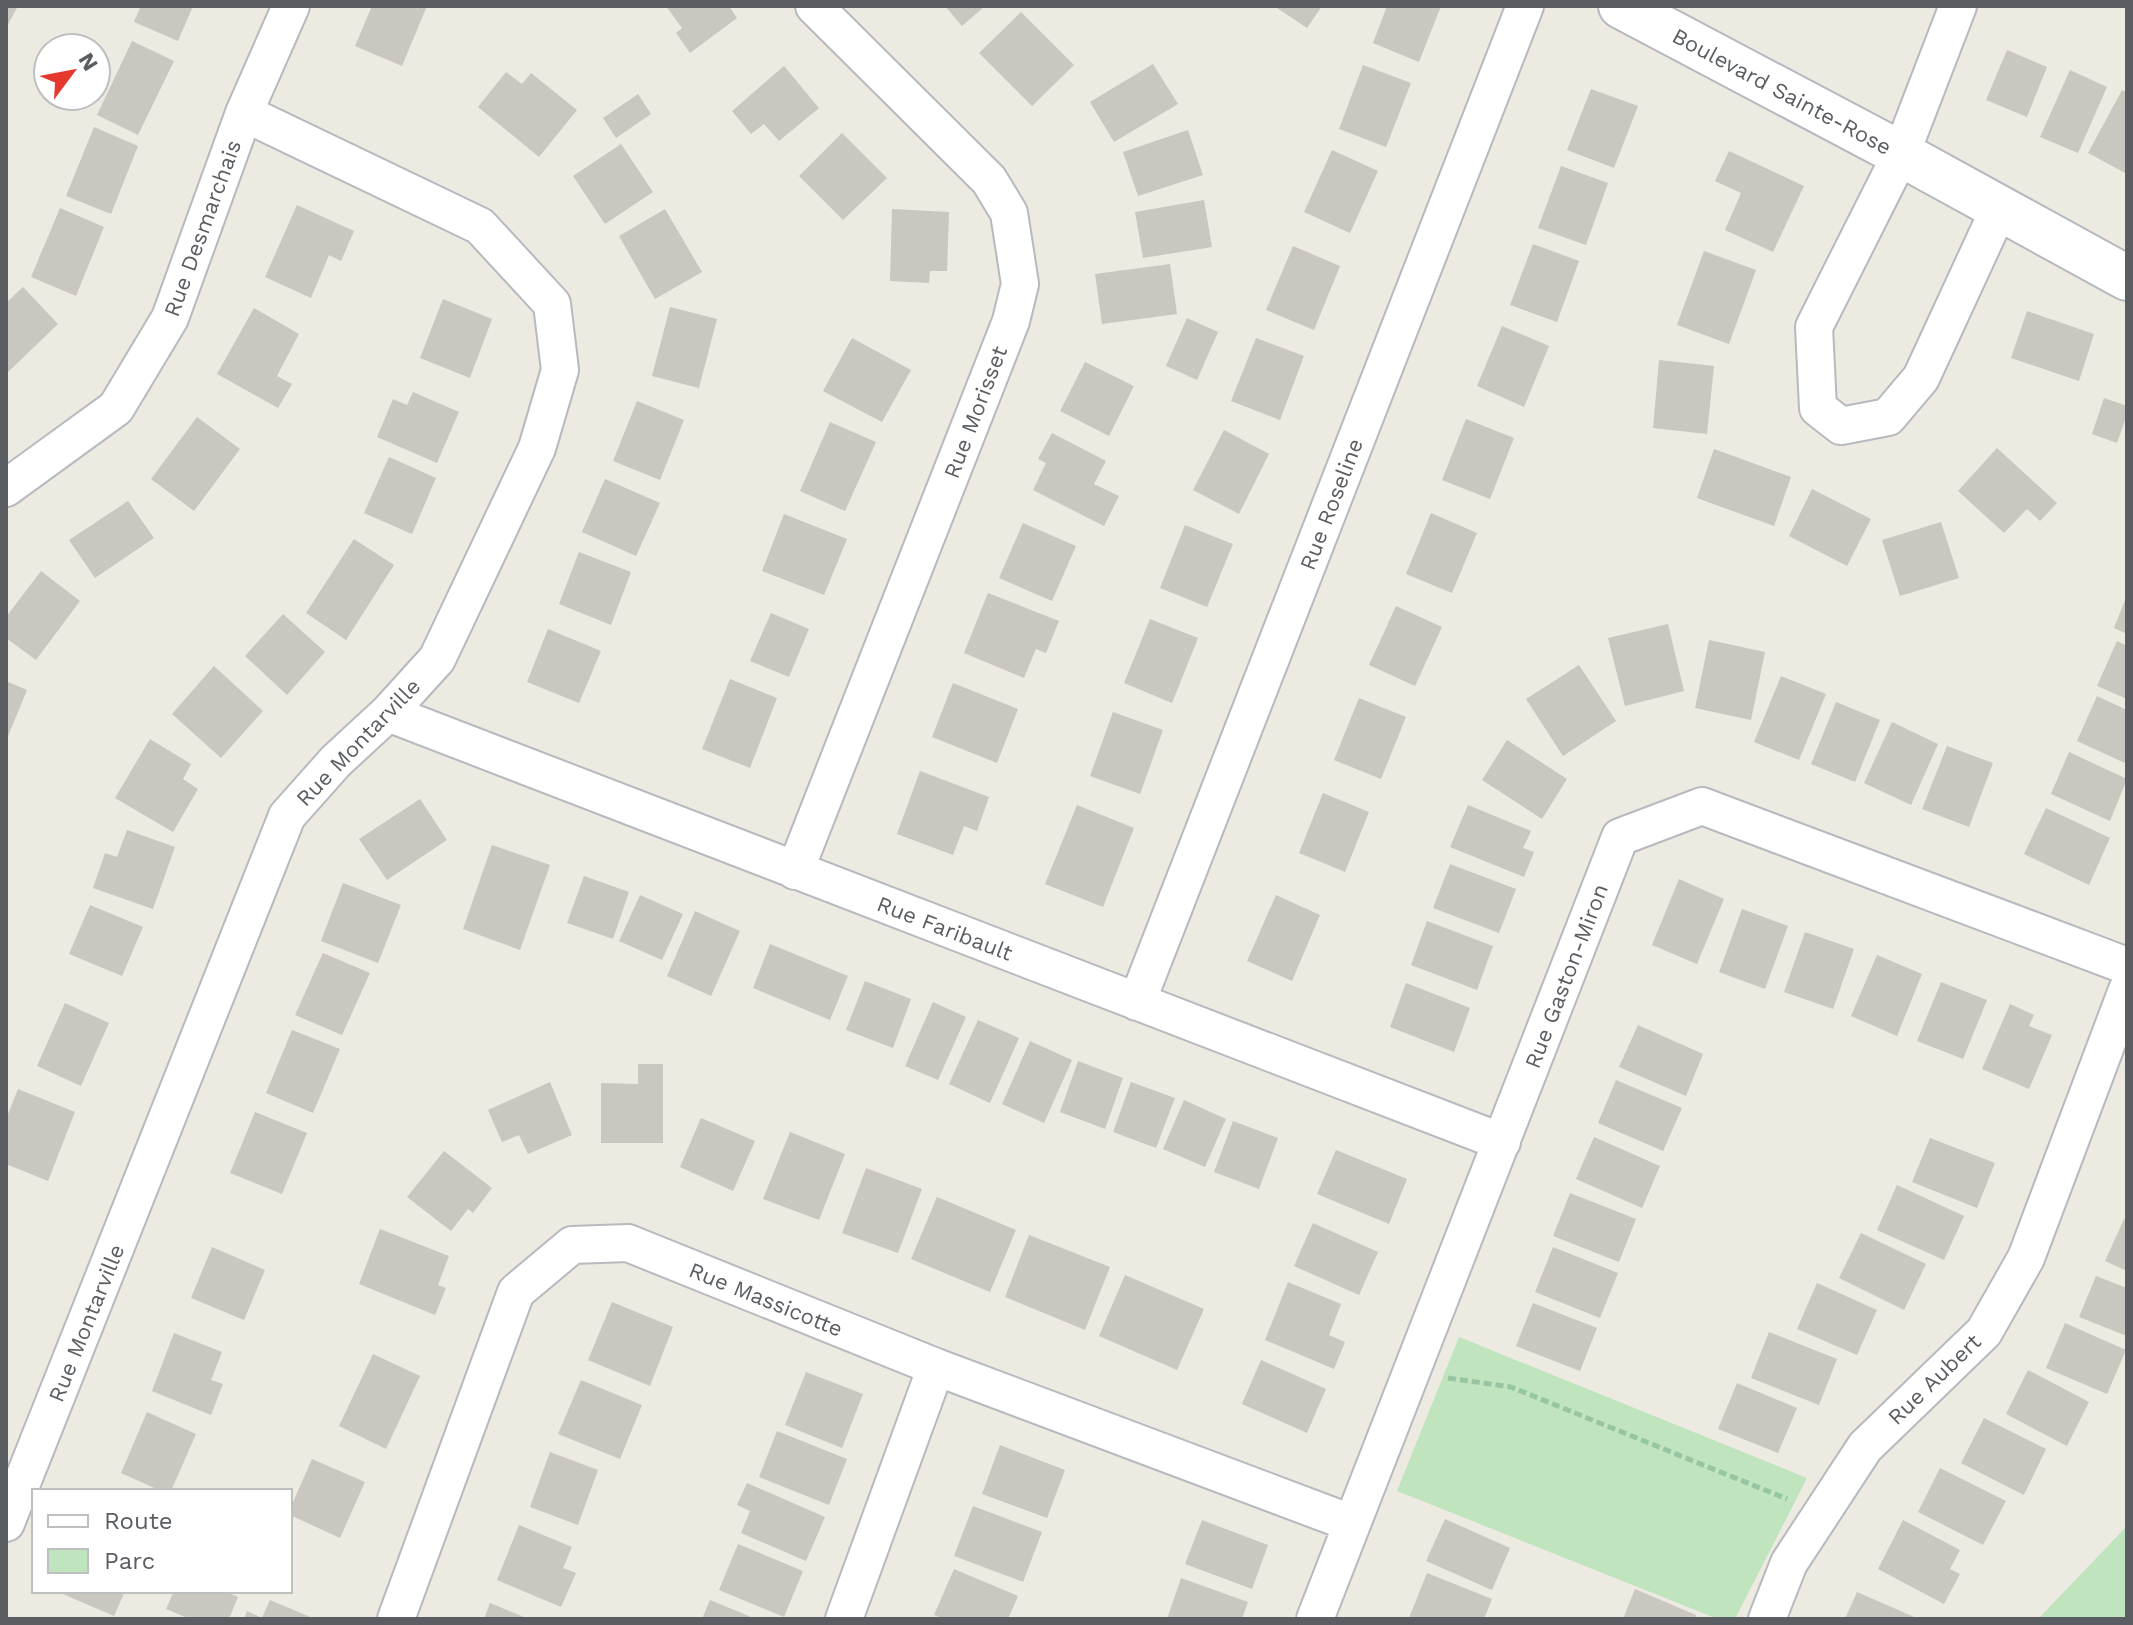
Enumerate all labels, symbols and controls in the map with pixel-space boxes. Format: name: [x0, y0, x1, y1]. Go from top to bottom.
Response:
street label: Boulevard Sainte-Rose: [1668, 23, 1895, 160]
north arrow: [32, 32, 112, 112]
text: N: [74, 48, 103, 75]
street label: Rue Desmarchais: [159, 136, 246, 320]
street label: Rue Morisset: [939, 343, 1012, 482]
street label: Rue Roseline: [1295, 435, 1368, 573]
street label: Rue Montarville: [291, 673, 426, 811]
street label: Rue Gaston-Miron: [1520, 880, 1613, 1072]
street label: Rue Faribault: [874, 891, 1016, 966]
street label: Rue Montarville: [43, 1241, 129, 1406]
street label: Rue Massicotte: [685, 1257, 846, 1342]
street label: Rue Aubert: [1883, 1329, 1986, 1430]
legend: [32, 1489, 292, 1593]
text: Route: [104, 1507, 173, 1535]
text: Parc: [104, 1547, 155, 1575]

